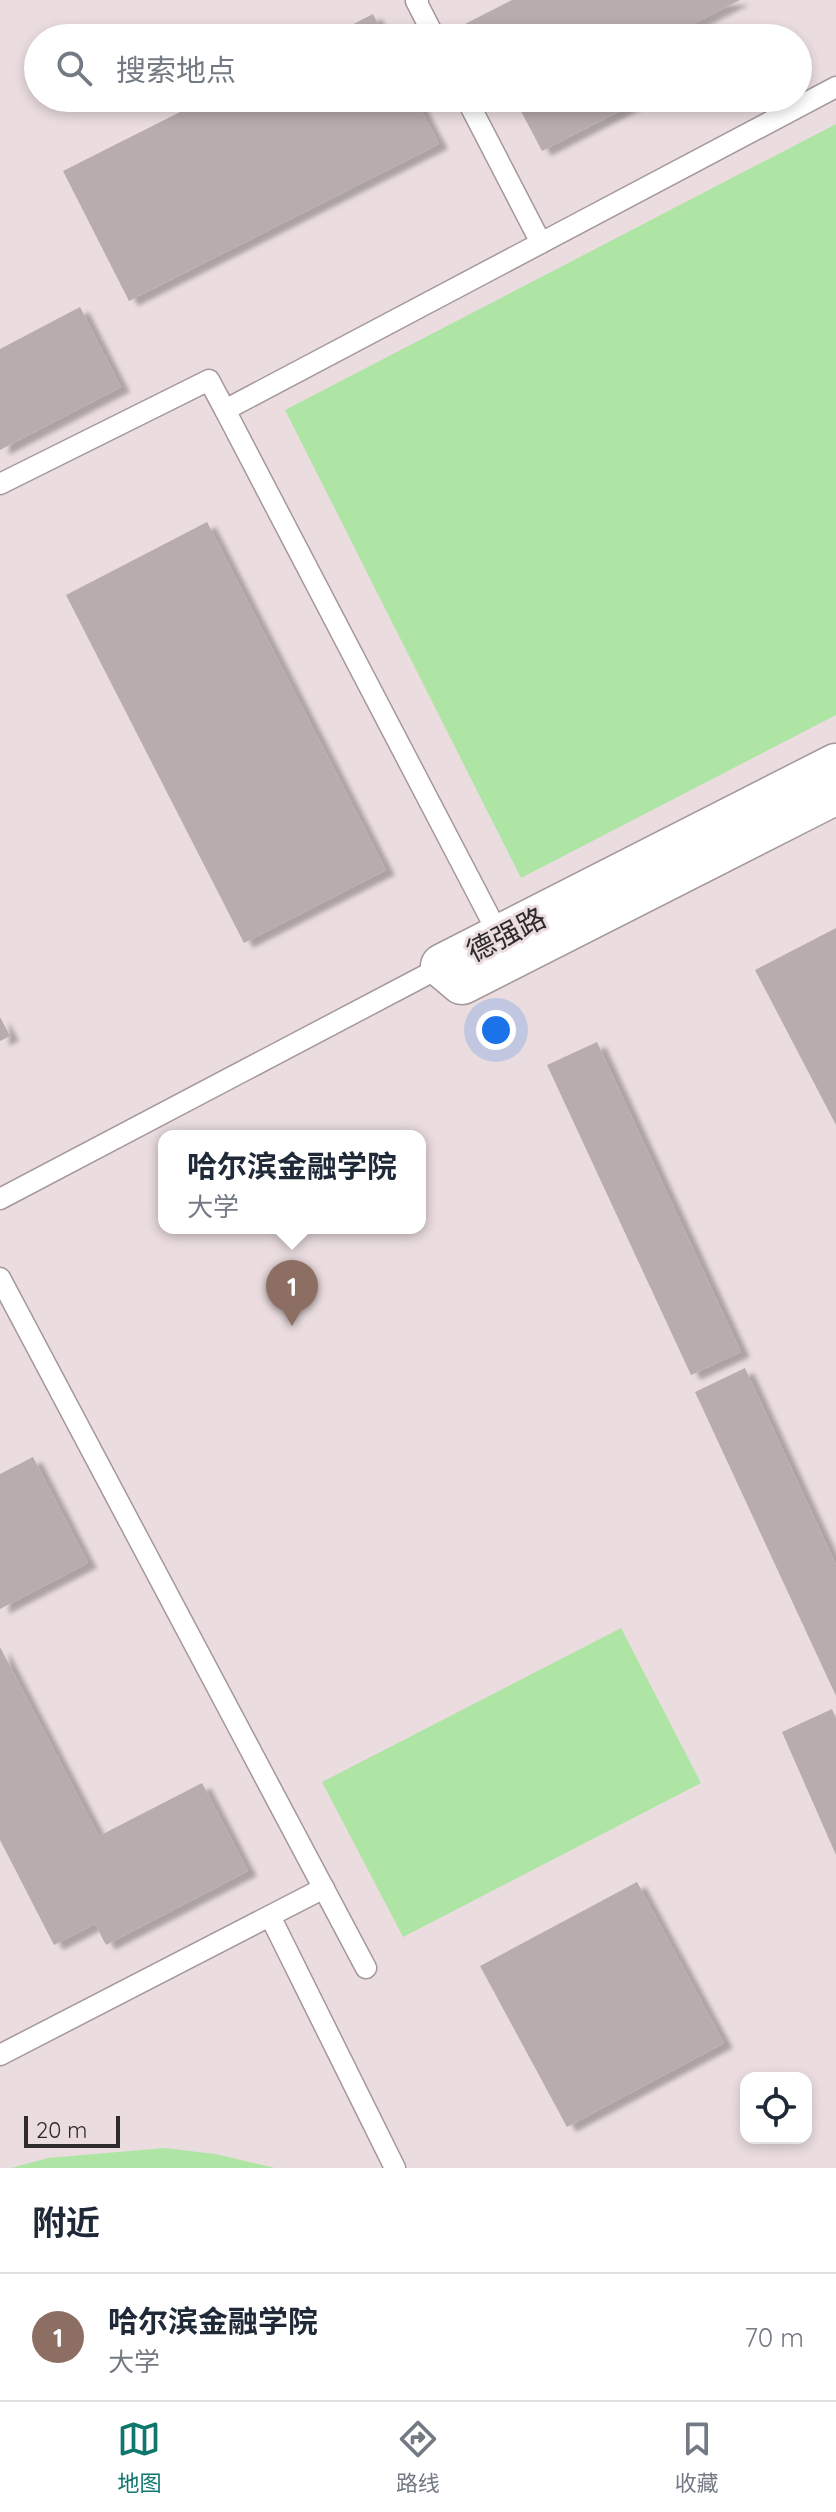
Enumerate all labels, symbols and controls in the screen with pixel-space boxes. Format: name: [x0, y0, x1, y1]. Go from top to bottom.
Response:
search box: [24, 24, 812, 112]
icon: search: [52, 46, 96, 90]
text: 搜索地点: [116, 51, 236, 89]
street label: 德强路: [461, 899, 551, 969]
your location: [476, 1010, 516, 1050]
popup: [158, 1130, 426, 1234]
text: 哈尔滨金融学院: [187, 1147, 397, 1185]
text: 大学: [187, 1190, 239, 1223]
pin: 1: [266, 1260, 318, 1326]
map controls: [740, 2072, 812, 2144]
button: locate: [740, 2072, 812, 2144]
scale bar: [24, 2112, 120, 2148]
text: 20 m: [36, 2116, 87, 2144]
text: 附近: [32, 2201, 100, 2244]
text: 哈尔滨金融学院: [108, 2302, 318, 2340]
text: 1: [53, 2321, 63, 2354]
text: 70 m: [744, 2321, 804, 2354]
text: 大学: [108, 2345, 160, 2378]
tab: 地图: [117, 2417, 161, 2497]
tab: 路线: [396, 2417, 440, 2497]
tab: 收藏: [675, 2417, 719, 2497]

